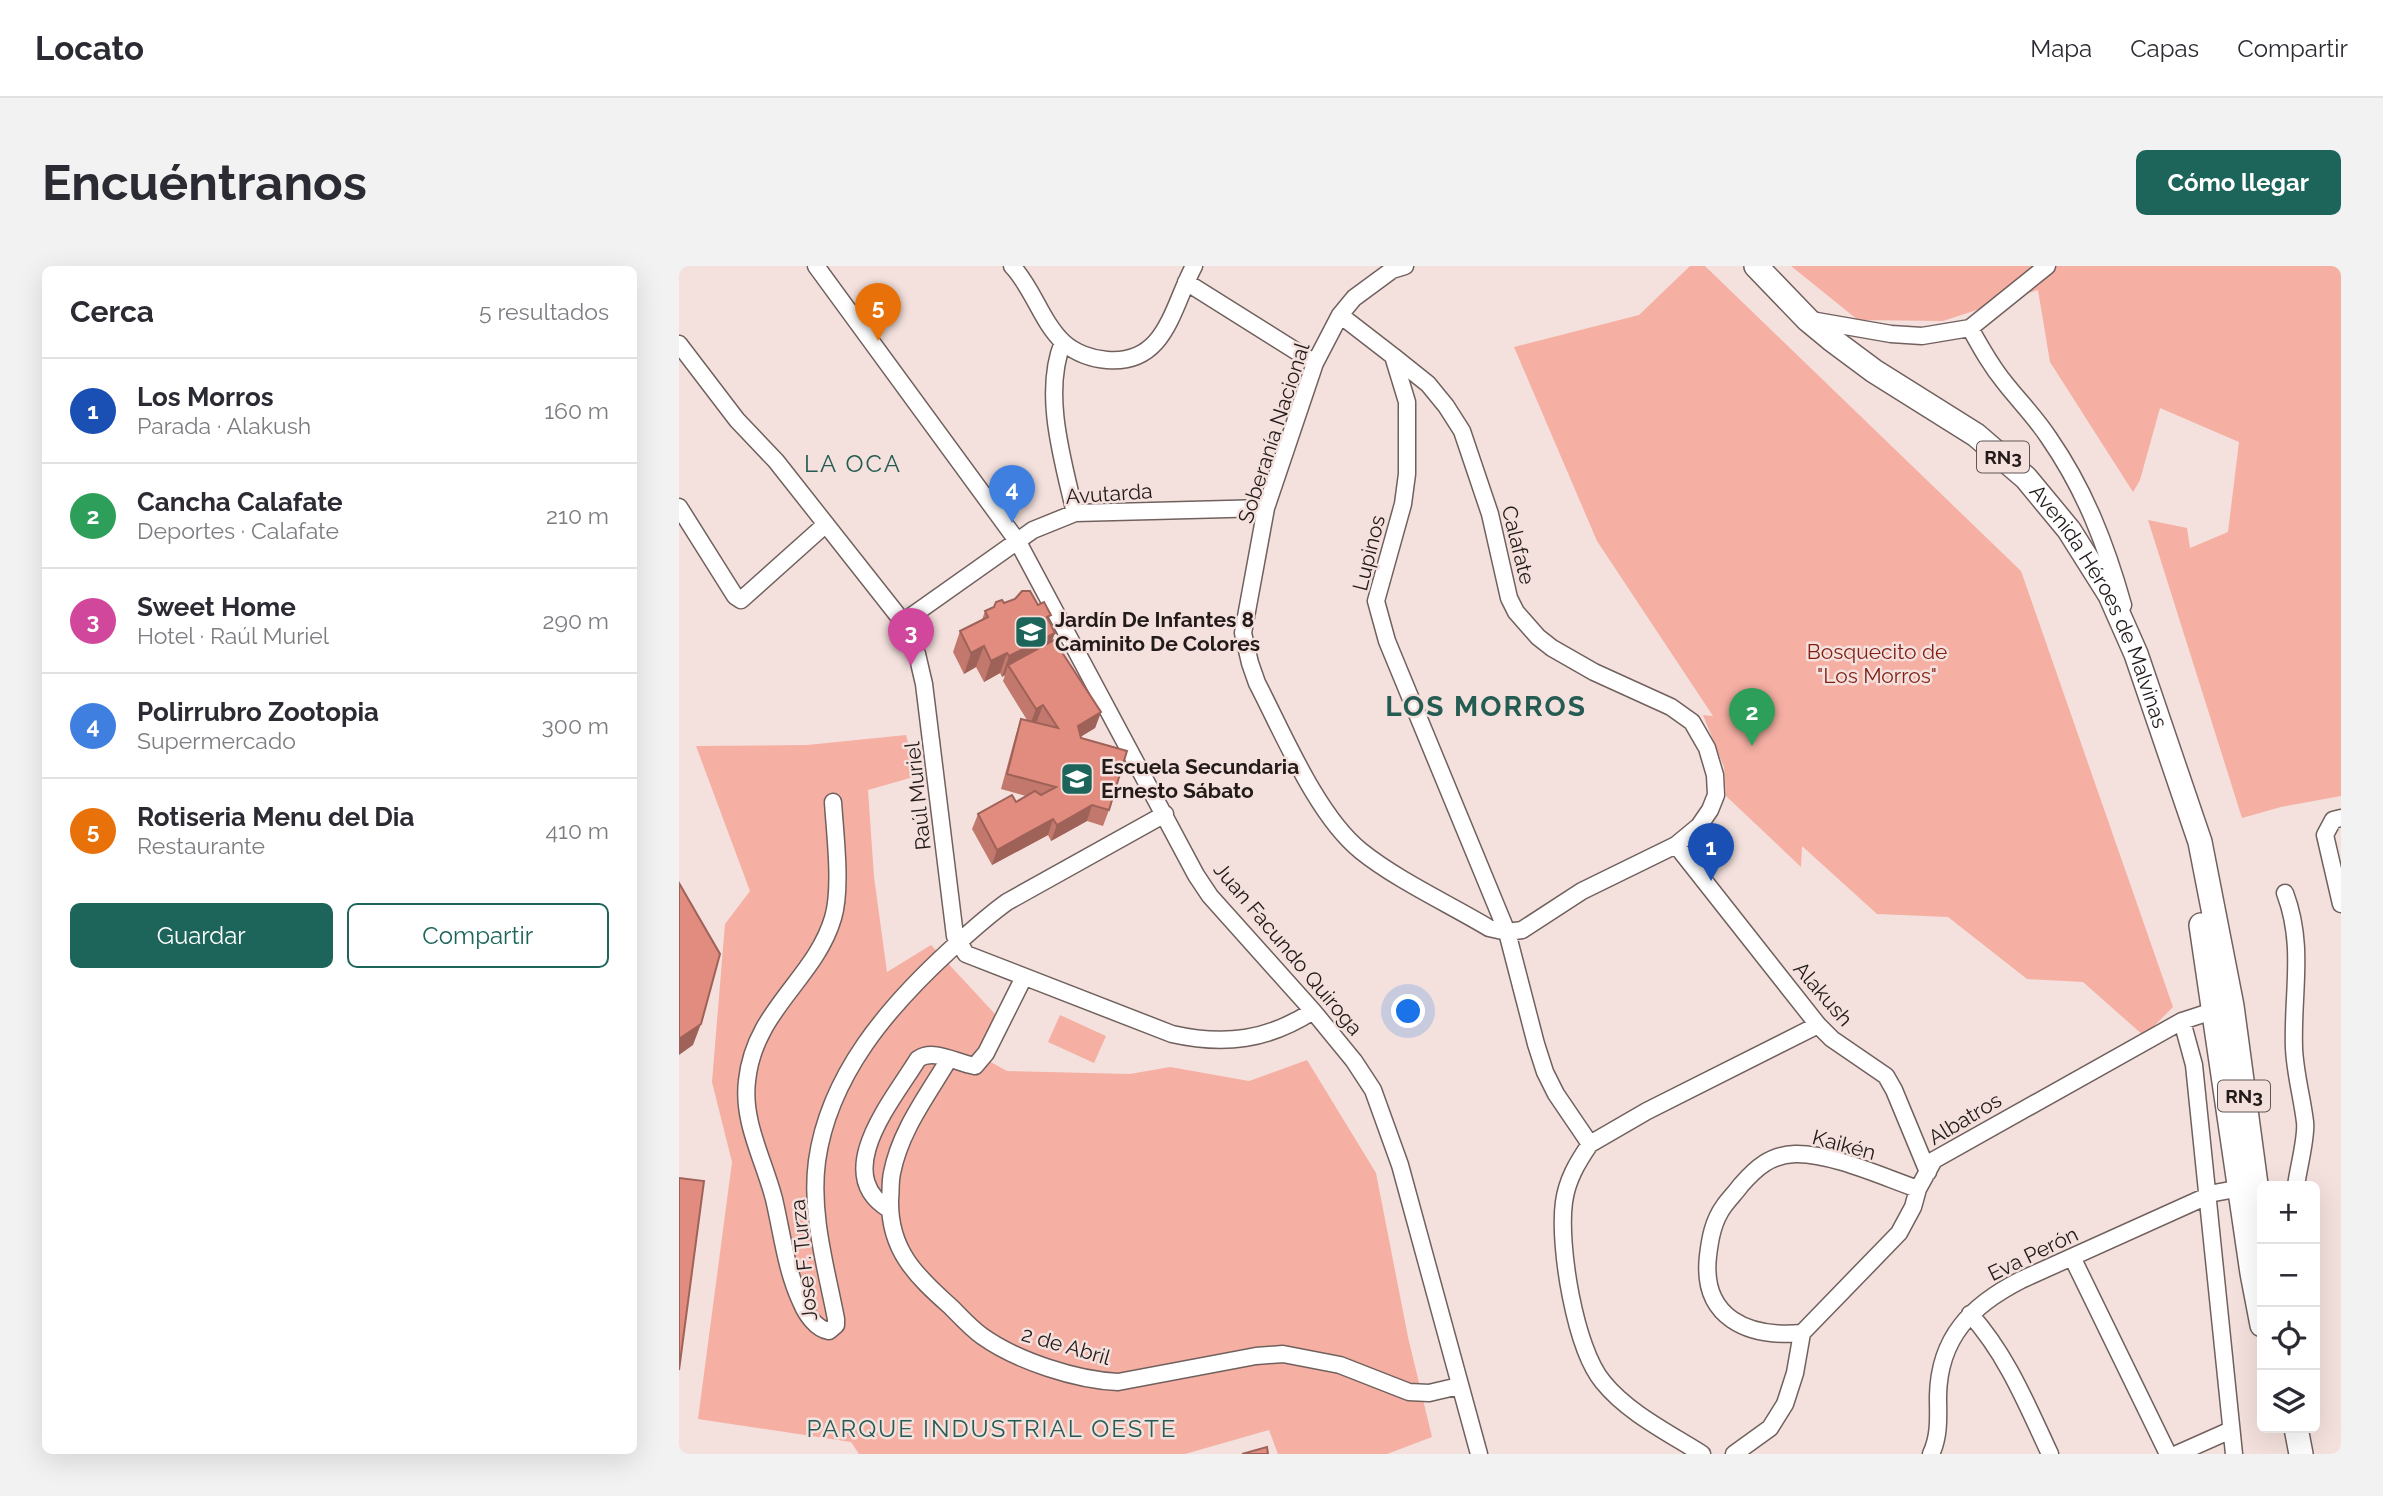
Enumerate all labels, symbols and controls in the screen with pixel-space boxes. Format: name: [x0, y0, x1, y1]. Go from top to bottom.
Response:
text: Locato: [35, 29, 144, 68]
text: Mapa: [2030, 34, 2092, 63]
text: Capas: [2130, 34, 2199, 63]
text: Compartir: [2237, 34, 2348, 63]
button: Cómo llegar: [2136, 150, 2341, 215]
text: Encuéntranos: [42, 154, 367, 211]
pin: 5: [855, 283, 901, 341]
text: Cerca: [70, 294, 154, 329]
text: 5 resultados: [479, 298, 609, 325]
street label: Soberanía Nacional: [1233, 339, 1315, 526]
text: Los Morros: [137, 382, 274, 412]
text: 1: [87, 397, 99, 424]
text: 160 m: [544, 397, 609, 424]
text: Parada · Alakush: [137, 412, 311, 439]
road number: RN3: [1977, 442, 2029, 472]
district label: LA OCA: [804, 449, 902, 478]
pin: 4: [989, 465, 1035, 523]
street label: Avutarda: [1065, 478, 1153, 509]
street label: Avenida Héroes de Malvinas: [2025, 479, 2173, 731]
text: Cancha Calafate: [137, 487, 343, 517]
text: 2: [87, 502, 99, 529]
text: 210 m: [546, 502, 609, 529]
street label: Calafate: [1497, 503, 1540, 587]
street label: Lupinos: [1347, 512, 1390, 593]
text: Deportes · Calafate: [137, 517, 339, 544]
text: Sweet Home: [137, 592, 296, 622]
text: 3: [87, 607, 99, 634]
text: 290 m: [542, 607, 609, 634]
place label: Jardín De Infantes 8 Caminito De Colores: [1055, 607, 1260, 656]
pin: 3: [888, 608, 934, 666]
school or university icon: Jardín De Infantes 8 Caminito De Colores: [1012, 613, 1050, 651]
text: Hotel · Raúl Muriel: [137, 622, 329, 649]
park label: Bosquecito de "Los Morros": [1807, 639, 1947, 688]
pin: 2: [1729, 688, 1775, 746]
district label: LOS MORROS: [1385, 690, 1587, 723]
text: Polirrubro Zootopia: [137, 697, 379, 727]
text: 4: [86, 712, 100, 739]
text: 300 m: [542, 712, 609, 739]
text: Supermercado: [137, 727, 296, 754]
street label: Raúl Muriel: [899, 740, 936, 851]
place label: Escuela Secundaria Ernesto Sábato: [1101, 754, 1299, 803]
school or university icon: Escuela Secundaria Ernesto Sábato: [1058, 760, 1096, 798]
text: Rotiseria Menu del Dia: [137, 802, 414, 832]
text: 5: [87, 817, 99, 844]
text: 410 m: [546, 817, 609, 844]
pin: 1: [1688, 823, 1734, 881]
text: Restaurante: [137, 832, 265, 859]
street label: Juan Facundo Quiroga: [1209, 857, 1368, 1040]
button: Guardar: [70, 903, 333, 968]
button: Compartir: [347, 903, 609, 968]
street label: Alakush: [1789, 956, 1858, 1031]
your location: [1391, 994, 1425, 1028]
road number: RN3: [2218, 1080, 2270, 1112]
street label: Albatros: [1924, 1087, 2006, 1150]
street label: Kaikén: [1810, 1124, 1879, 1165]
map controls: [2257, 1181, 2320, 1433]
button: +: [2257, 1181, 2320, 1244]
street label: Jose F. Turza: [785, 1198, 822, 1322]
street label: Eva Perón: [1984, 1221, 2082, 1286]
button: −: [2257, 1244, 2320, 1307]
button: locate: [2257, 1307, 2320, 1370]
street label: 2 de Abril: [1019, 1321, 1114, 1370]
button: layers: [2257, 1370, 2320, 1433]
district label: PARQUE INDUSTRIAL OESTE: [807, 1414, 1178, 1443]

